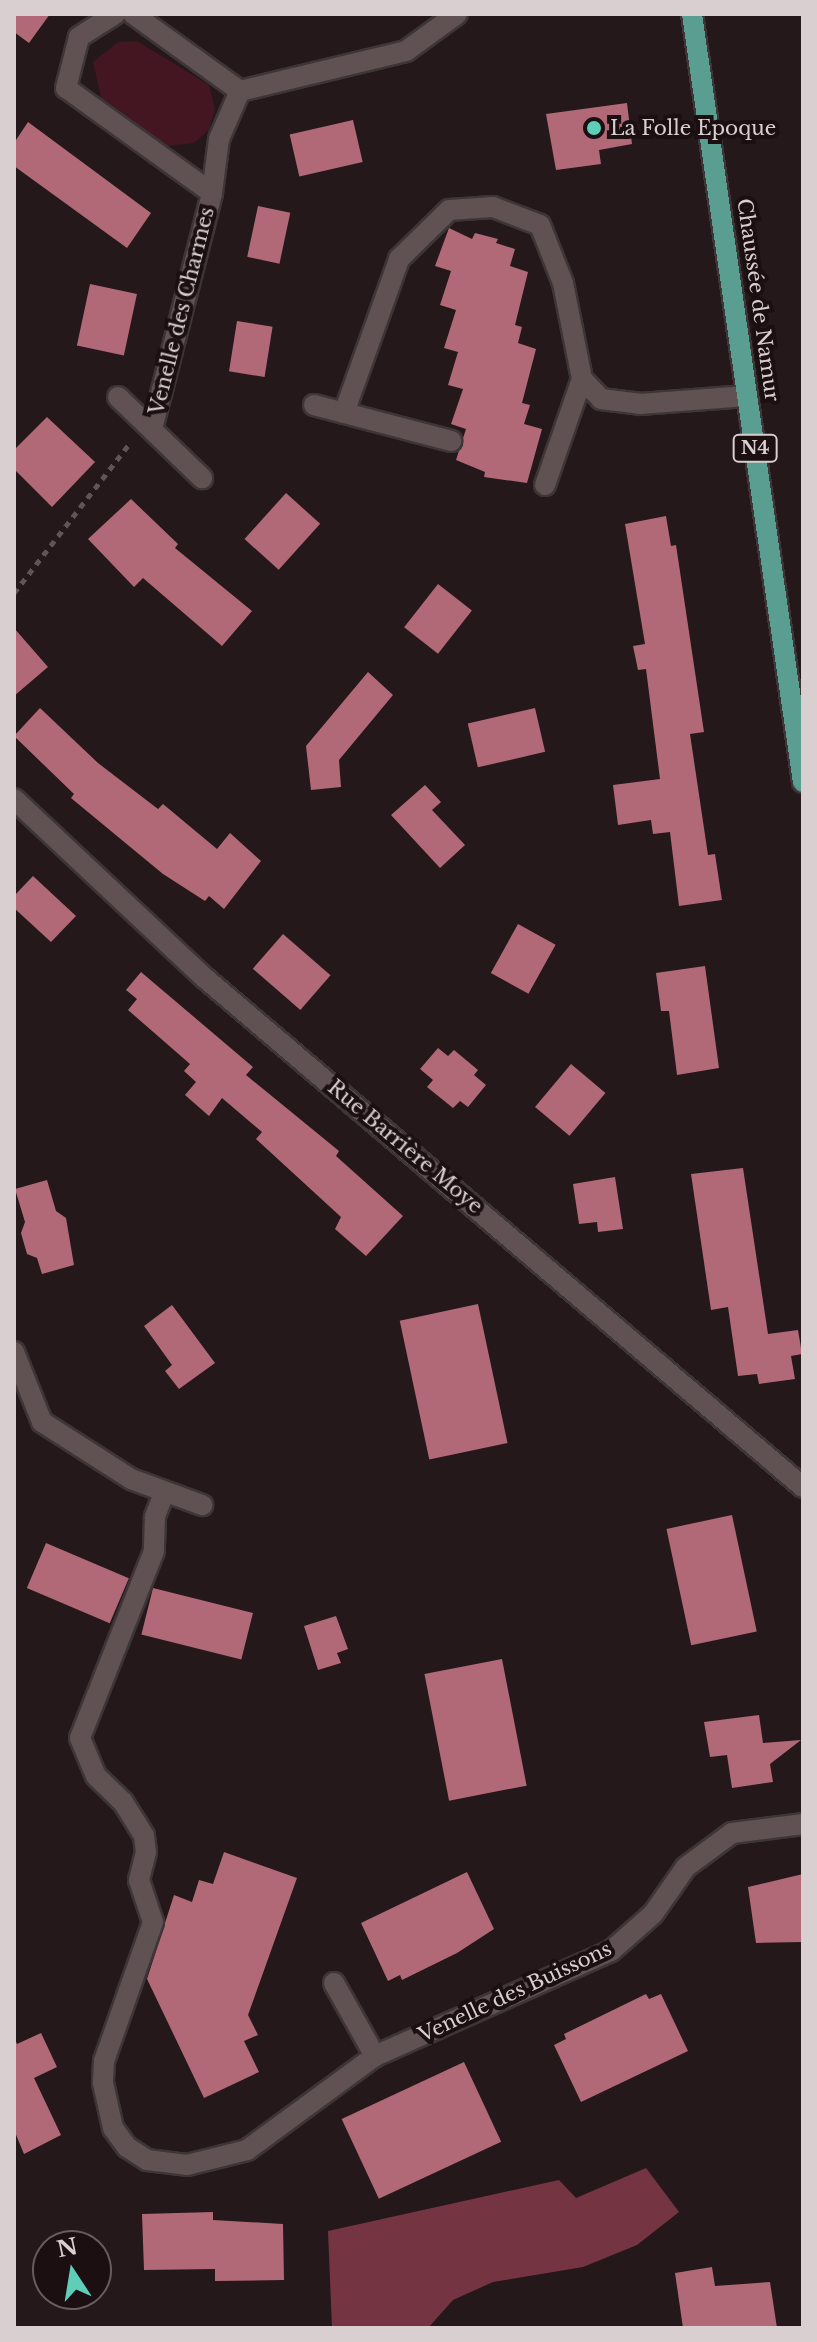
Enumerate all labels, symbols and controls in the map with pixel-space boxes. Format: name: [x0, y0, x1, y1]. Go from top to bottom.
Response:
place label: La Folle Epoque: [610, 116, 776, 140]
marker: La Folle Epoque: [585, 119, 603, 137]
street label: Chaussée de Namur: [732, 197, 784, 403]
street label: Venelle des Charmes: [145, 205, 219, 417]
road number: N4: [731, 434, 779, 462]
street label: Rue Barrière Moye: [323, 1075, 487, 1219]
street label: Venelle des Buissons: [415, 1937, 615, 2047]
north arrow: [32, 2230, 112, 2310]
text: N: [54, 2233, 80, 2263]

